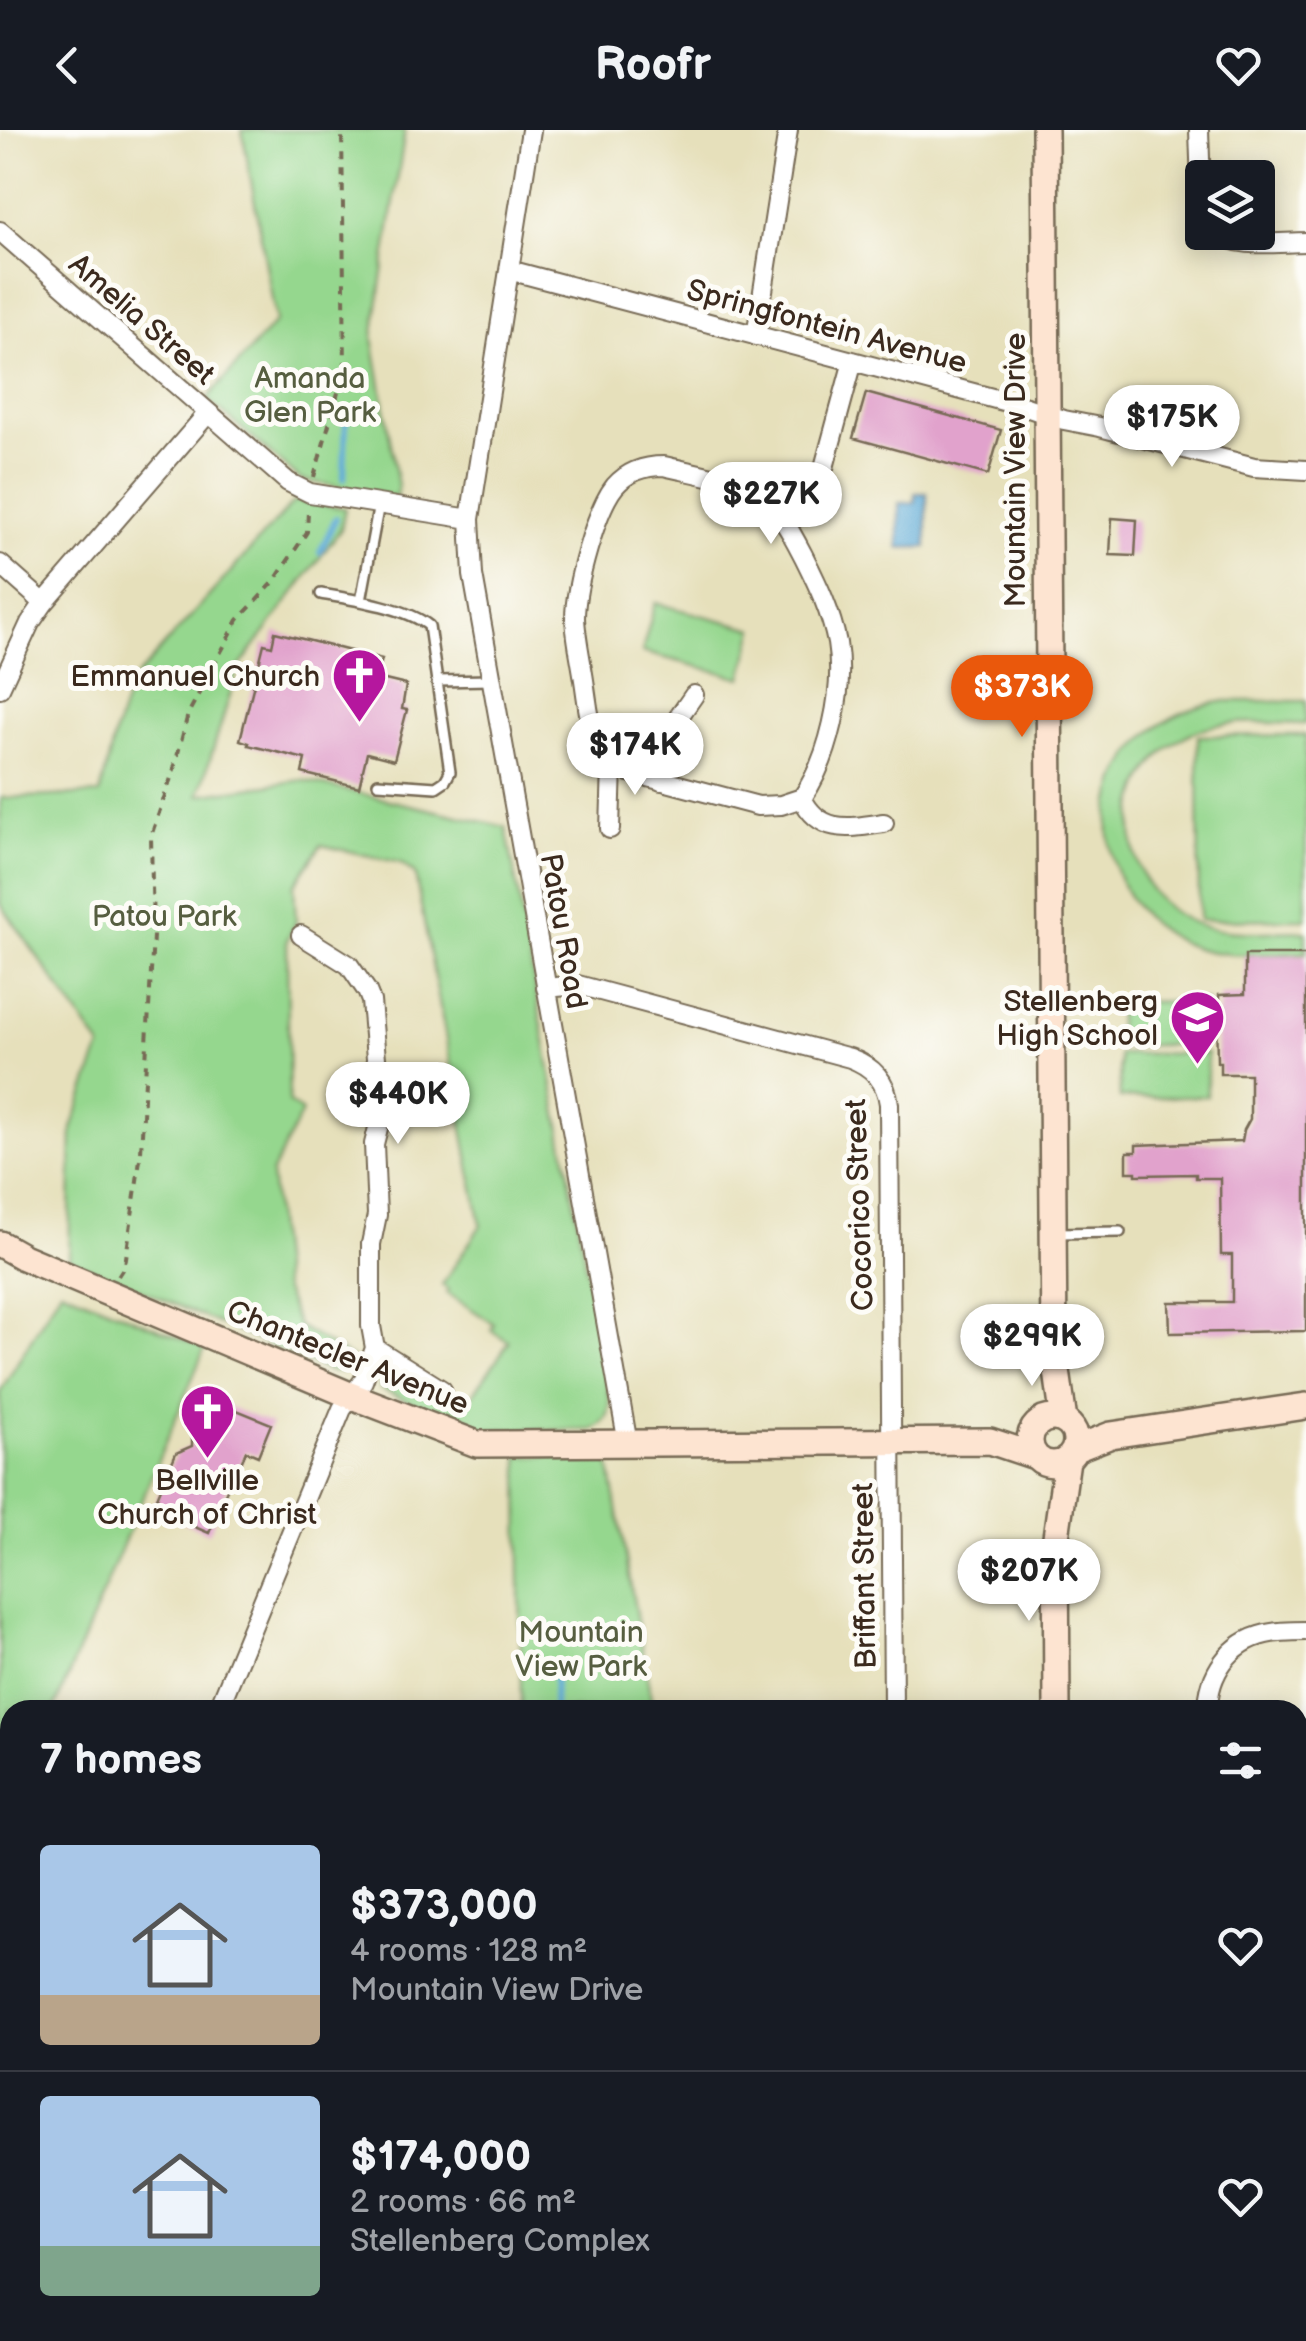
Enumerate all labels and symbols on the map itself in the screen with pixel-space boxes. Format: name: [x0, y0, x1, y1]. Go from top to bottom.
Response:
street label: Amelia Street: [61, 247, 222, 393]
street label: Springfontein Avenue: [683, 272, 971, 382]
street label: Mountain View Drive: [998, 333, 1034, 607]
park label: Amanda Glen Park: [244, 361, 376, 431]
pin: $175K: [1102, 385, 1242, 470]
pin: $227K: [701, 462, 841, 547]
church icon: Emmanuel Church: [329, 646, 389, 725]
pin: $373K: [952, 655, 1092, 740]
place label: Emmanuel Church: [70, 659, 320, 695]
pin: $174K: [565, 713, 705, 798]
street label: Patou Road: [532, 851, 594, 1012]
park label: Patou Park: [92, 899, 237, 935]
place label: Stellenberg High School: [996, 984, 1158, 1054]
school or university icon: Stellenberg High School: [1167, 988, 1227, 1067]
pin: $440K: [328, 1062, 468, 1147]
street label: Cocorico Street: [838, 1098, 882, 1312]
street label: Chantecler Avenue: [221, 1293, 474, 1423]
pin: $299K: [962, 1304, 1102, 1389]
church icon: Bellville Church of Christ: [177, 1382, 237, 1461]
place label: Bellville Church of Christ: [97, 1463, 317, 1533]
street label: Briffant Street: [845, 1482, 885, 1670]
pin: $207K: [959, 1539, 1099, 1624]
park label: Mountain View Park: [515, 1615, 647, 1685]

